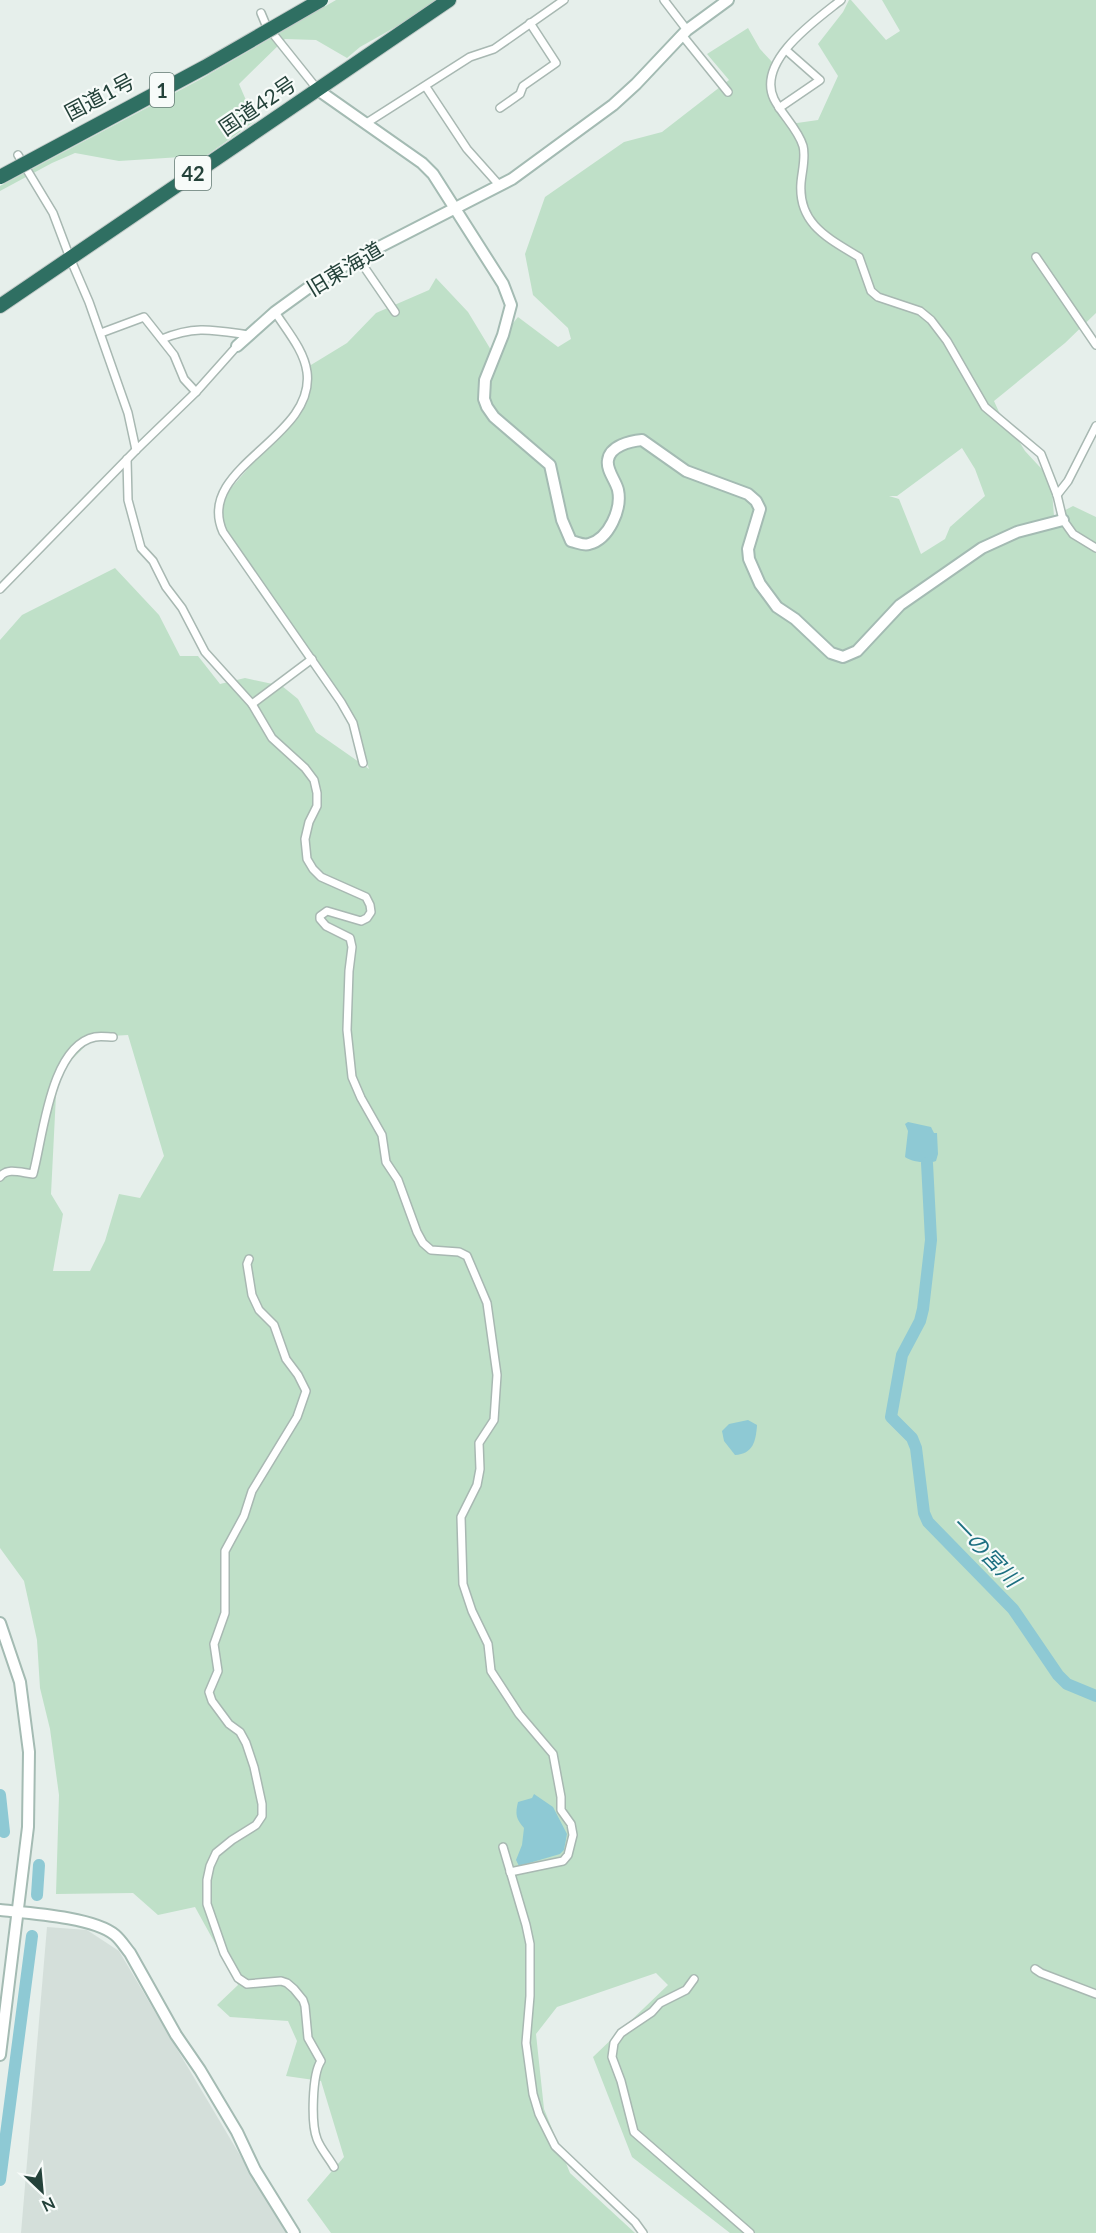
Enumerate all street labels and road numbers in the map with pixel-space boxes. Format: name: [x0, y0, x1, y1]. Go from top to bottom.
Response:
street label: 国道1号: [60, 67, 138, 125]
street label: 国道42号: [214, 70, 300, 140]
road number: 1: [150, 73, 174, 107]
road number: 42: [175, 156, 211, 190]
street label: 旧東海道: [302, 236, 386, 300]

